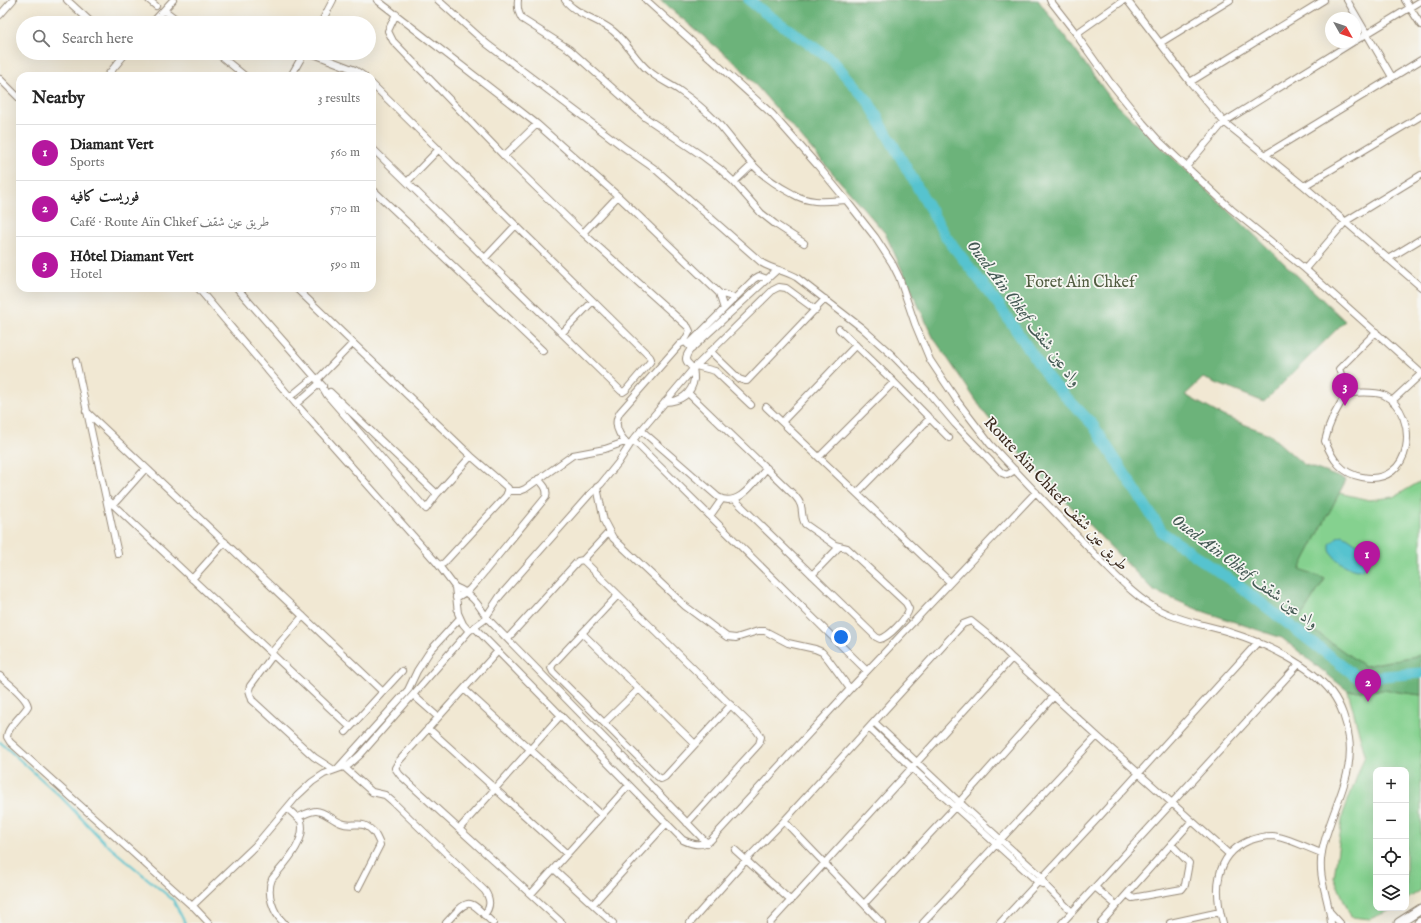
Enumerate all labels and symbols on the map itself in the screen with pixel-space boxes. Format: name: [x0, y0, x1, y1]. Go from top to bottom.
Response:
north arrow: [1325, 12, 1361, 48]
water label: Oued Aïn Chkef واد عين شقف: [962, 236, 1086, 392]
park label: Foret Ain Chkef: [1025, 273, 1138, 293]
pin: 3: [1332, 373, 1358, 406]
street label: Route Aïn Chkef طريق عين شقف: [979, 413, 1132, 576]
water label: Oued Aïn Chkef واد عين شقف: [1167, 510, 1323, 634]
pin: 1: [1354, 541, 1380, 574]
your location: [831, 627, 851, 647]
pin: 2: [1355, 669, 1381, 702]

